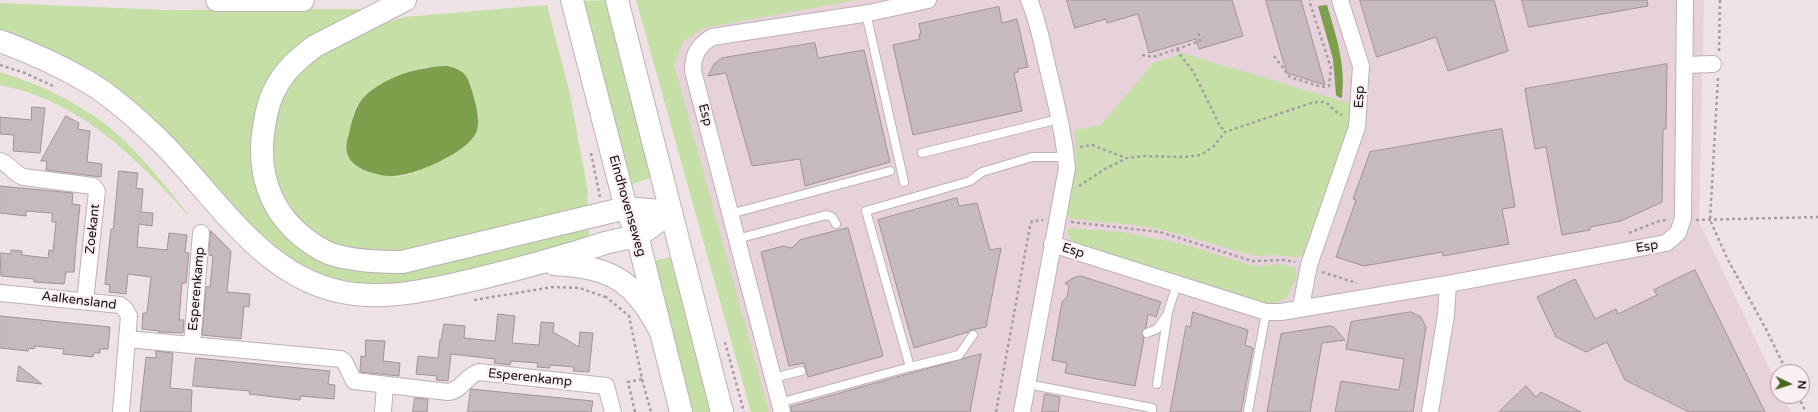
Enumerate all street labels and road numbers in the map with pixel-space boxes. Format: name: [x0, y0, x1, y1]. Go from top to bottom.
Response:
street label: Esp: [1352, 85, 1368, 109]
street label: Esp: [695, 102, 715, 128]
street label: Eindhovenseweg: [605, 154, 649, 258]
street label: Zoekant: [83, 203, 103, 255]
street label: Esp: [1634, 237, 1660, 257]
street label: Esp: [1060, 240, 1086, 262]
street label: Esperenkamp: [186, 246, 208, 332]
street label: Aalkensland: [41, 289, 117, 313]
street label: Esperenkamp: [487, 366, 573, 390]

